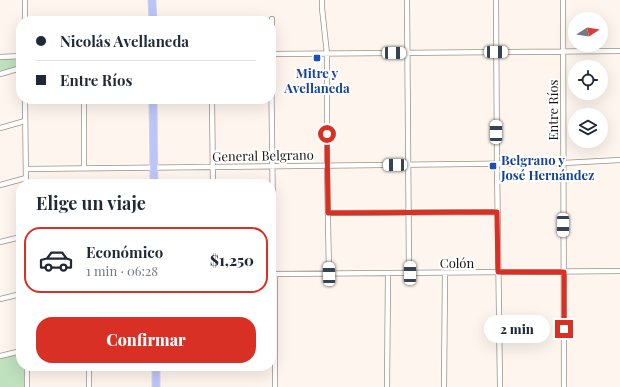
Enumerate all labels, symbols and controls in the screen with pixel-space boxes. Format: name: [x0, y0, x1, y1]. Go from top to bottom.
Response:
north arrow: [568, 12, 608, 52]
map controls: [568, 12, 608, 148]
text: Nicolás Avellaneda: [60, 31, 189, 51]
car: [484, 46, 508, 58]
car: [382, 47, 406, 59]
marker: Mitre y Avellaneda: [312, 53, 322, 63]
button: locate: [568, 60, 608, 100]
place label: Mitre y Avellaneda: [283, 64, 350, 96]
text: Entre Ríos: [60, 70, 132, 90]
street label: Entre Ríos: [544, 79, 561, 140]
button: layers: [568, 108, 608, 148]
car: [490, 120, 502, 144]
route start: [318, 125, 336, 143]
street label: General Belgrano: [212, 146, 314, 164]
place label: Belgrano y José Hernández: [500, 151, 594, 183]
car: [383, 159, 407, 171]
marker: Belgrano y José Hernández: [488, 161, 498, 171]
text: Elige un viaje: [36, 191, 146, 215]
car: [557, 213, 569, 237]
icon: car: [38, 242, 74, 278]
text: Económico: [86, 242, 163, 262]
text: $1,250: [210, 250, 254, 270]
street label: Colón: [440, 254, 474, 271]
car: [404, 261, 416, 285]
text: 1 min · 06:28: [86, 262, 158, 279]
car: [323, 262, 335, 286]
callout: 2 min: [484, 315, 550, 343]
button: Confirmar: [36, 317, 256, 363]
text: 2 min: [500, 320, 534, 337]
route end: [555, 320, 573, 338]

